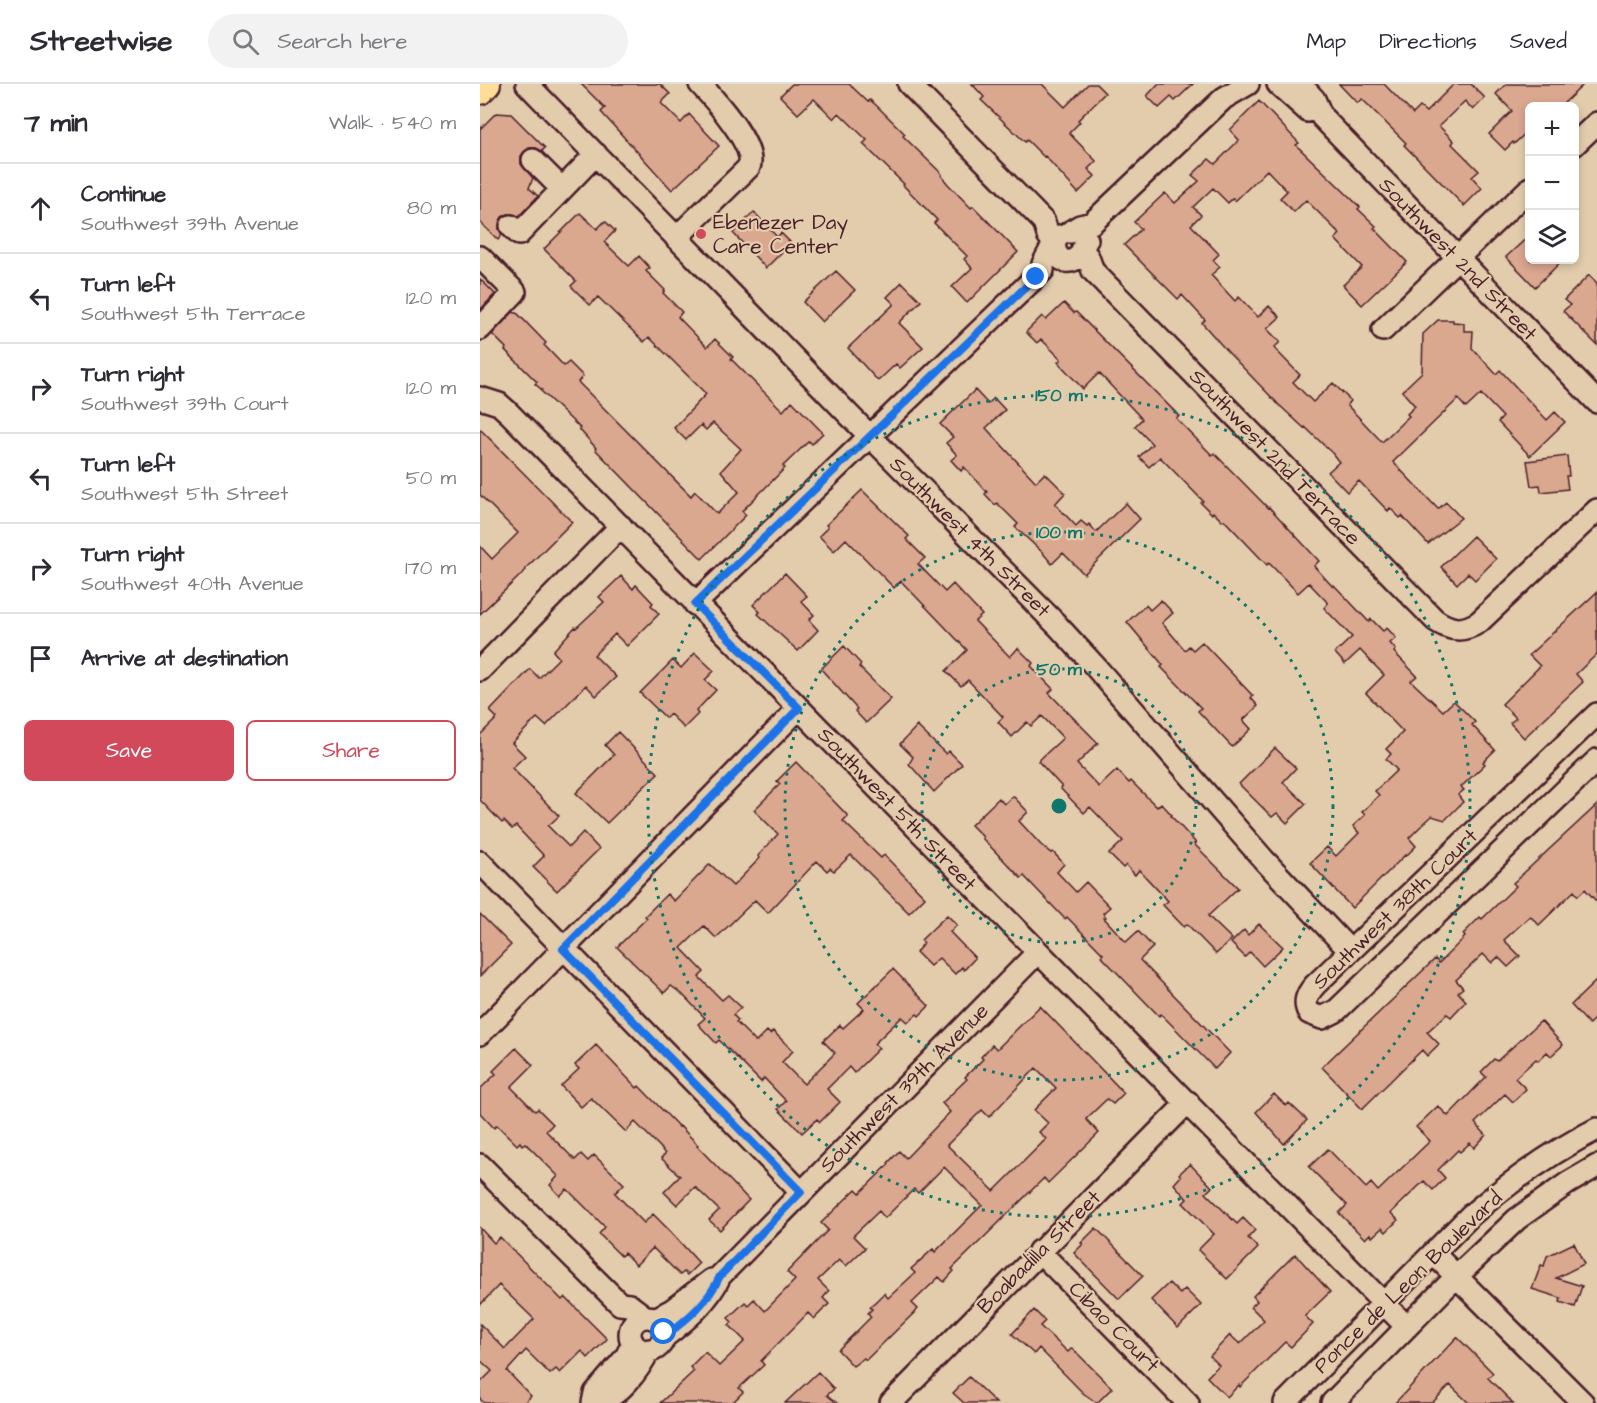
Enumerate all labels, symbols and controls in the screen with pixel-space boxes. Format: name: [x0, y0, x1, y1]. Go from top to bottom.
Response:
search box: [208, 14, 628, 68]
text: Streetwise: [30, 22, 172, 61]
icon: search: [229, 25, 262, 58]
text: Search here: [277, 26, 407, 57]
text: Map: [1306, 27, 1346, 56]
text: Directions: [1379, 27, 1477, 56]
text: Saved: [1510, 27, 1567, 56]
map controls: [1525, 102, 1579, 264]
button: +: [1525, 102, 1579, 156]
text: 7 min: [24, 105, 88, 141]
text: Walk · 540 m: [329, 109, 456, 137]
button: −: [1525, 156, 1579, 210]
street label: Southwest 2nd Street: [1372, 171, 1544, 348]
text: Continue: [81, 179, 166, 210]
icon: ahead: [24, 192, 57, 225]
text: 80 m: [407, 194, 456, 222]
place label: Ebenezer Day Care Center: [713, 208, 848, 261]
text: Southwest 39th Avenue: [81, 210, 299, 238]
button: layers: [1525, 210, 1579, 264]
marker: Ebenezer Day Care Center: [694, 227, 708, 241]
route end: [1022, 263, 1048, 289]
text: Turn left: [81, 269, 175, 300]
icon: left: [24, 282, 57, 315]
text: 120 m: [406, 284, 456, 312]
text: Southwest 5th Terrace: [81, 300, 306, 328]
text: Turn right: [81, 359, 184, 390]
street label: Southwest 2nd Terrace: [1183, 362, 1367, 552]
icon: right: [24, 372, 57, 405]
text: 120 m: [406, 374, 456, 402]
text: 150 m: [1035, 383, 1084, 408]
text: Southwest 39th Court: [81, 390, 289, 418]
text: Turn left: [81, 449, 175, 480]
street label: Southwest 4th Street: [883, 450, 1057, 624]
icon: left: [24, 462, 57, 495]
text: 50 m: [406, 464, 456, 492]
text: Southwest 5th Street: [81, 480, 288, 508]
text: 100 m: [1036, 520, 1083, 545]
text: Turn right: [81, 539, 184, 570]
icon: right: [24, 552, 57, 585]
text: 170 m: [405, 554, 456, 582]
text: Southwest 40th Avenue: [81, 570, 304, 598]
icon: arrive: [24, 642, 57, 675]
text: Arrive at destination: [81, 643, 288, 674]
text: 50 m: [1036, 657, 1083, 682]
button: Save: [24, 720, 234, 781]
button: Share: [246, 720, 456, 781]
street label: Southwest 5th Street: [811, 721, 983, 898]
centre of rings: [1049, 796, 1069, 816]
street label: Southwest 38th Court: [1306, 822, 1484, 996]
street label: Southwest 39th Avenue: [813, 997, 995, 1179]
street label: Boabadilla Street: [971, 1183, 1108, 1320]
street label: Ponce de Leon Boulevard: [1307, 1184, 1509, 1380]
street label: Cibao Court: [1062, 1275, 1166, 1379]
route start: [650, 1318, 676, 1344]

